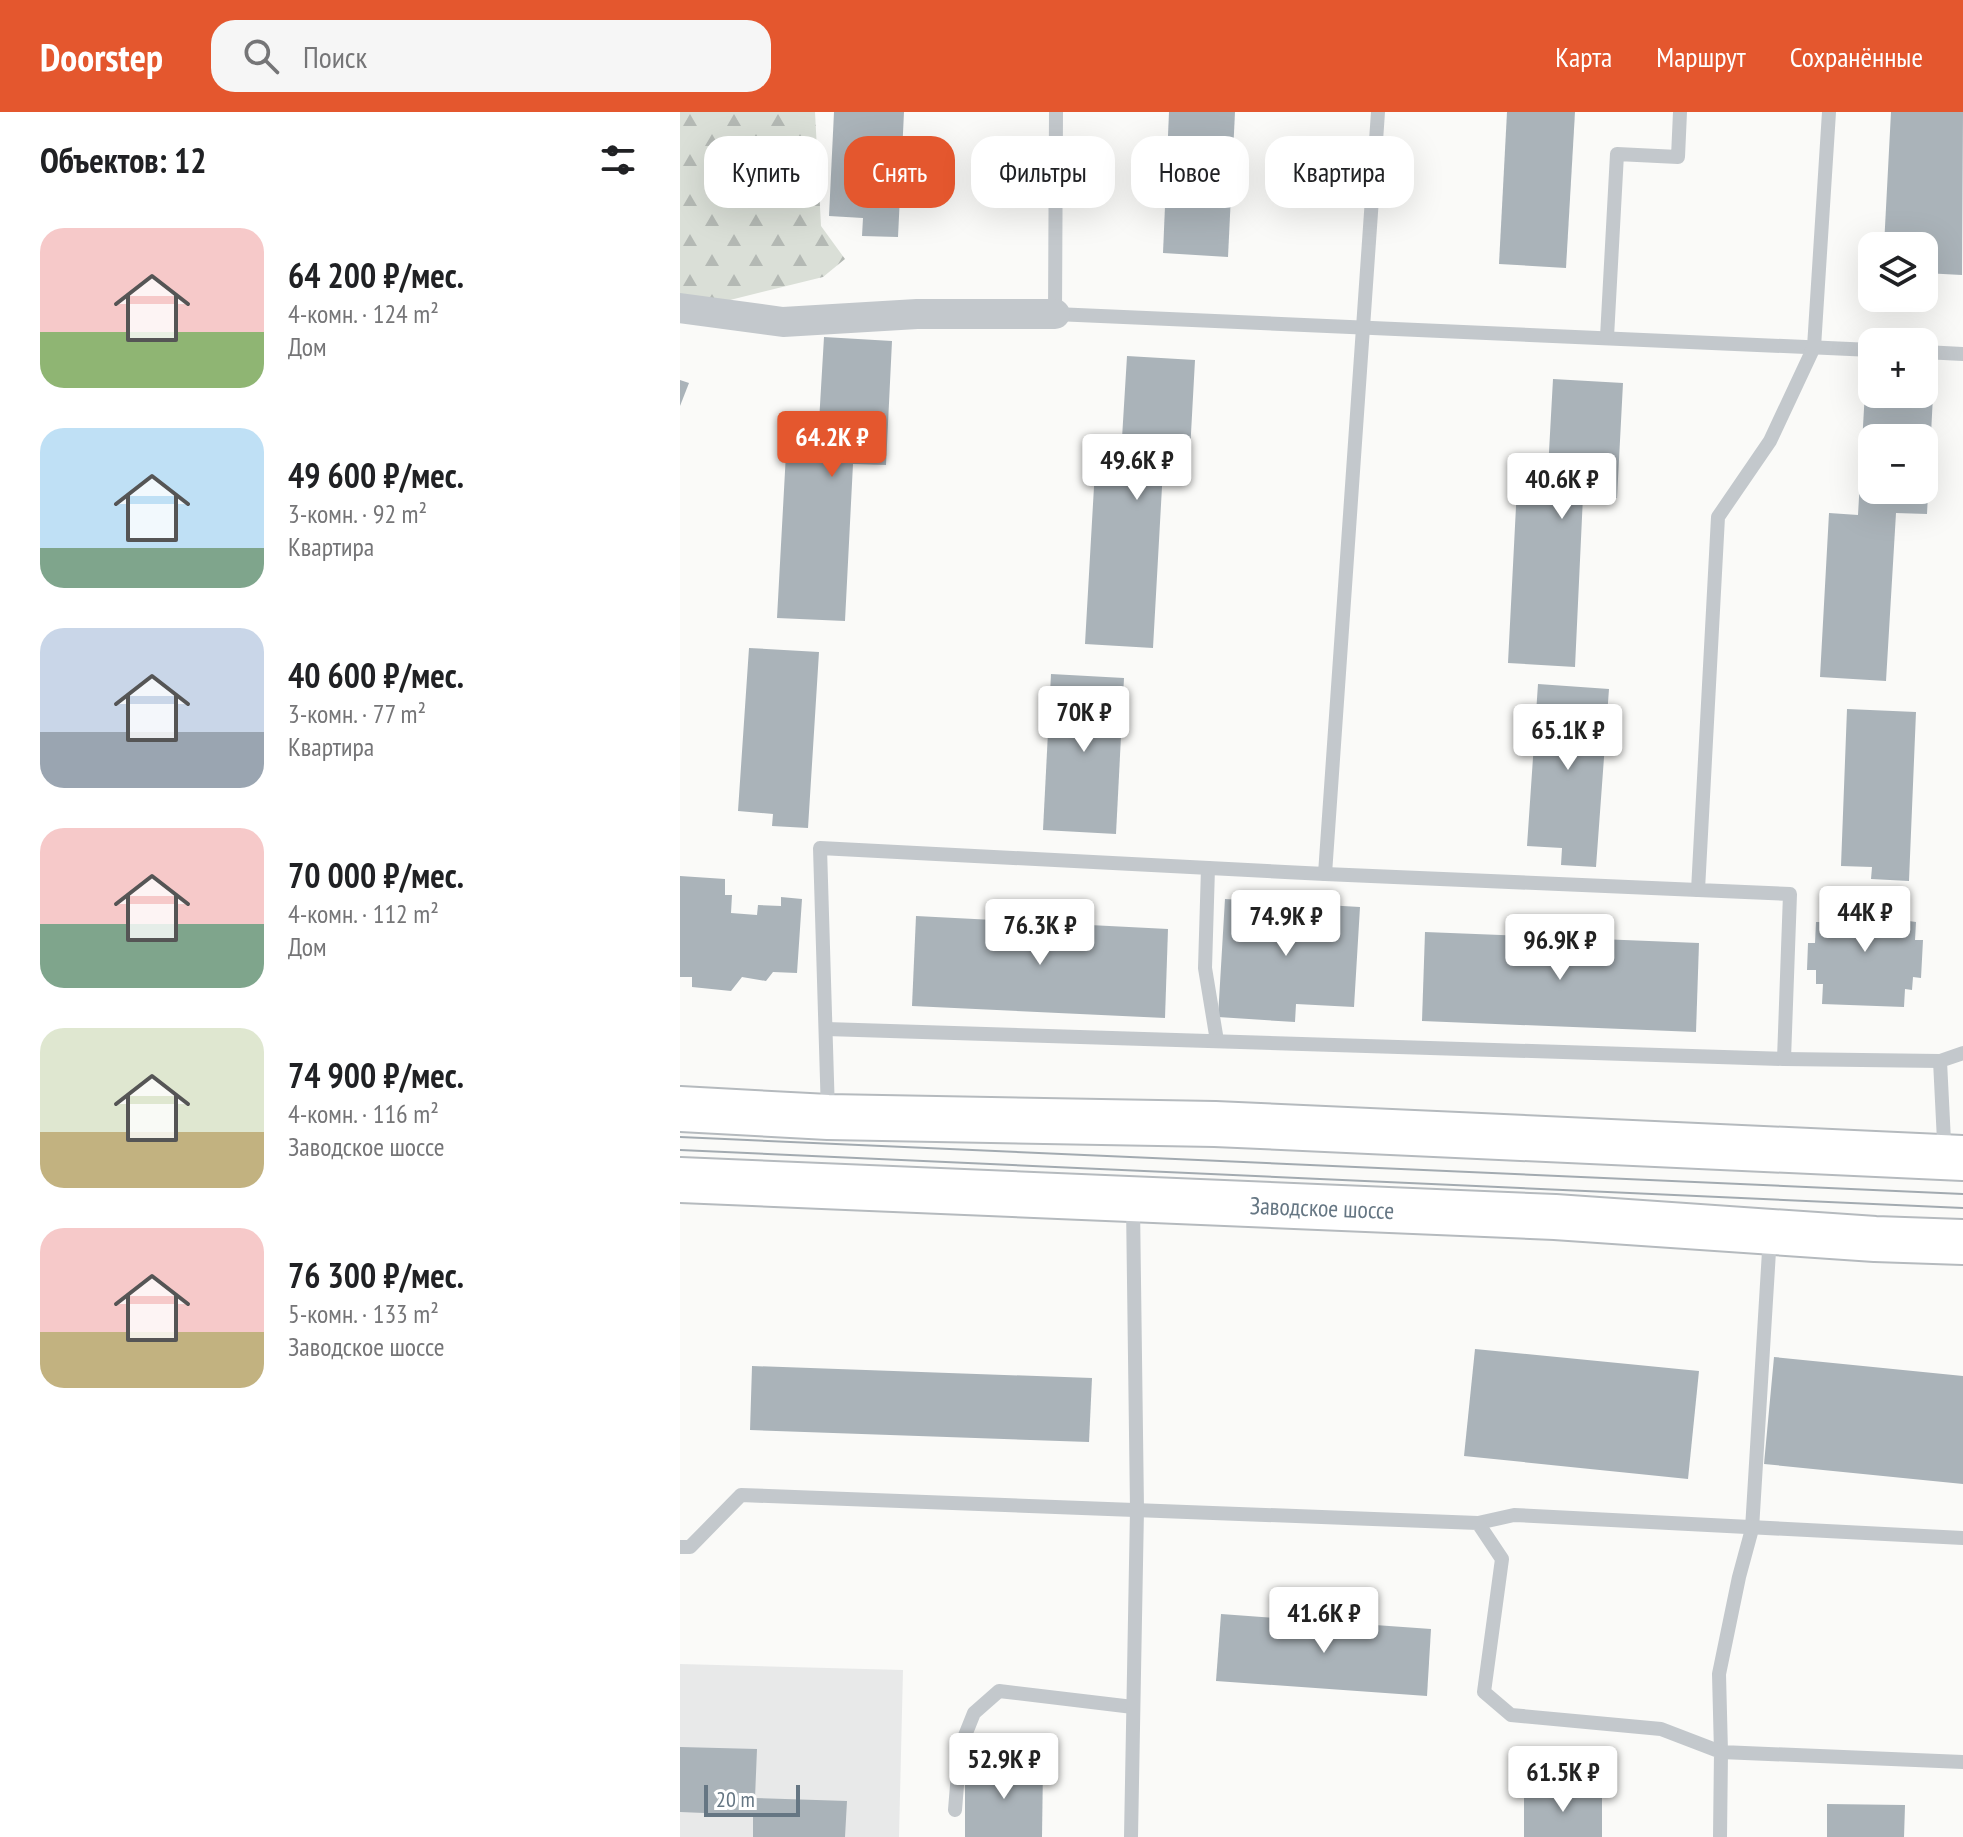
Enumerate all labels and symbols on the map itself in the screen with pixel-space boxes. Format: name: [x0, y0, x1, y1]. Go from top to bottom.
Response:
pin: 64.2K ₽: [758, 411, 906, 479]
pin: 49.6K ₽: [1063, 434, 1211, 502]
pin: 40.6K ₽: [1488, 453, 1636, 521]
pin: 70K ₽: [1028, 686, 1140, 754]
pin: 65.1K ₽: [1494, 704, 1642, 772]
pin: 44K ₽: [1809, 886, 1921, 954]
pin: 74.9K ₽: [1212, 890, 1360, 958]
pin: 76.3K ₽: [966, 899, 1114, 967]
pin: 96.9K ₽: [1486, 914, 1634, 982]
street label: Заводское шоссе: [1249, 1190, 1395, 1226]
pin: 41.6K ₽: [1250, 1587, 1398, 1655]
pin: 52.9K ₽: [930, 1733, 1078, 1801]
pin: 61.5K ₽: [1489, 1746, 1637, 1814]
scale bar: [704, 1781, 800, 1817]

